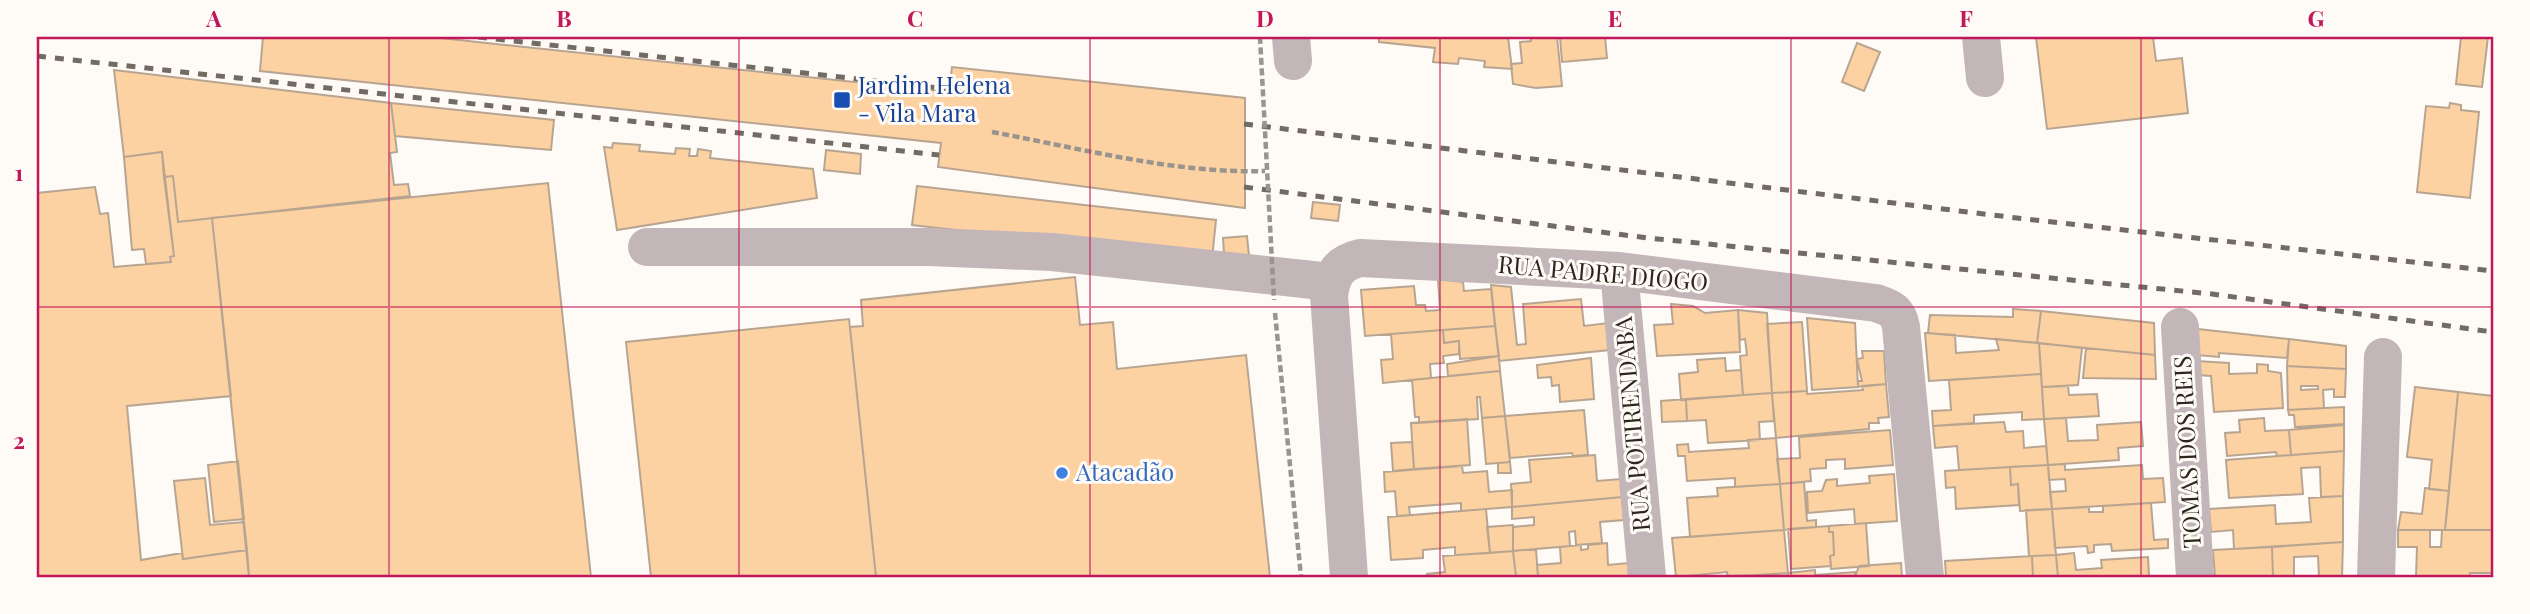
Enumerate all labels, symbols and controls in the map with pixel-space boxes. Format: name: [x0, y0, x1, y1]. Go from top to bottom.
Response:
text: A: [205, 2, 222, 33]
text: B: [556, 2, 572, 33]
text: C: [907, 2, 923, 33]
text: D: [1256, 2, 1274, 33]
text: E: [1608, 2, 1622, 33]
text: F: [1959, 2, 1973, 33]
text: G: [2308, 2, 2325, 33]
place label: Jardim Helena - Vila Mara: [857, 68, 1011, 128]
marker: Jardim Helena - Vila Mara: [832, 90, 852, 110]
text: 1: [15, 156, 24, 187]
street label: RUA PADRE DIOGO: [1497, 247, 1710, 297]
street label: RUA POTIRENDABA: [1606, 315, 1656, 533]
street label: TOMAS DOS REIS: [2165, 355, 2207, 549]
text: 2: [13, 424, 25, 455]
place label: Atacadão: [1075, 455, 1174, 487]
marker: Atacadão: [1054, 465, 1070, 481]

